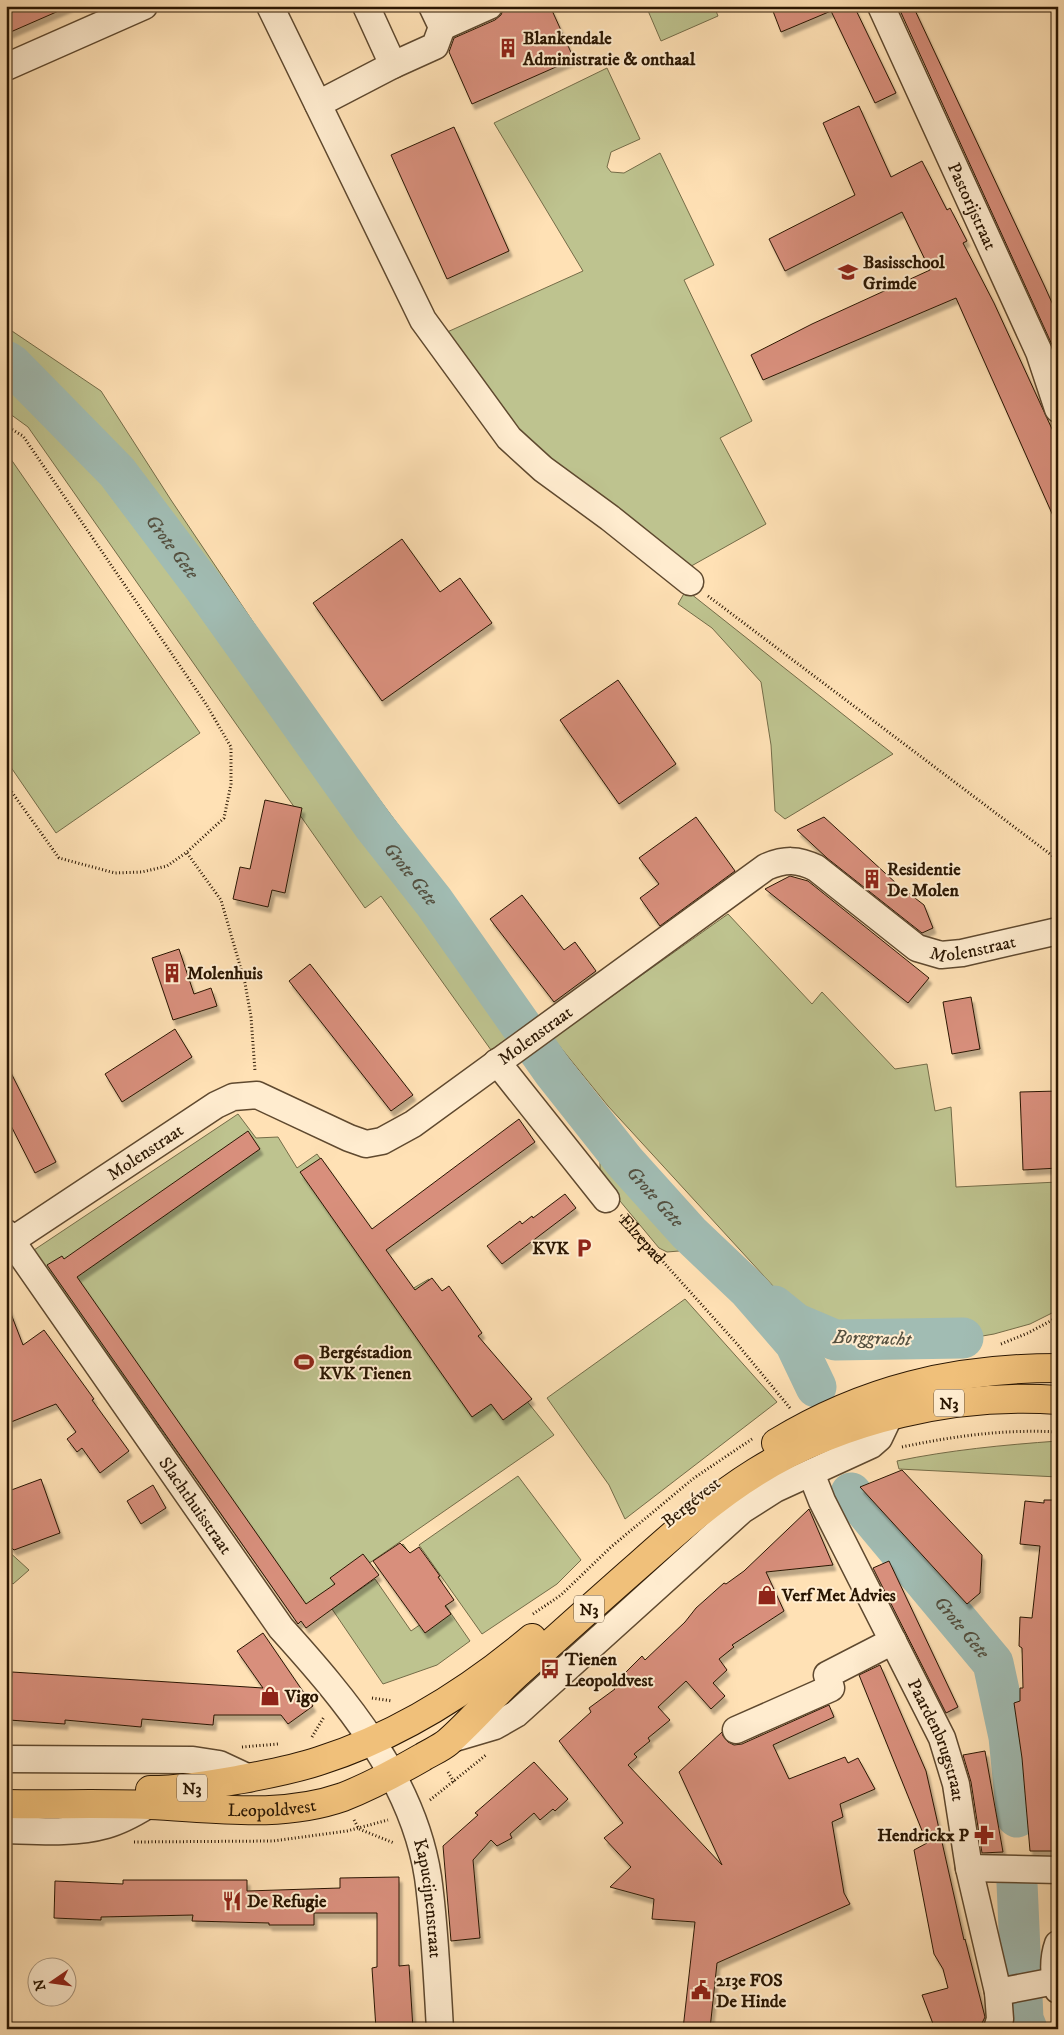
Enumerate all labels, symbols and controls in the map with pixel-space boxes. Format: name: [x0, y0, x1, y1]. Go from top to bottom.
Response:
place label: Blankendale Administratie & onthaal: [522, 28, 696, 71]
building icon: Blankendale Administratie & onthaal: [497, 37, 519, 59]
street label: Pastorijstraat: [942, 159, 1001, 254]
place label: Basisschool Grimde: [863, 252, 945, 295]
school or university icon: Basisschool Grimde: [837, 261, 859, 283]
water label: Grote Gete: [140, 510, 204, 584]
water label: Grote Gete: [378, 838, 443, 911]
place label: Residentie De Molen: [887, 859, 961, 902]
building icon: Residentie De Molen: [861, 868, 883, 890]
street label: Molenstraat: [927, 931, 1018, 968]
building icon: Molenhuis: [161, 962, 183, 984]
place label: Molenhuis: [187, 963, 263, 985]
street label: Molenstraat: [494, 1001, 577, 1070]
street label: Molenstraat: [104, 1120, 188, 1186]
water label: Grote Gete: [621, 1162, 688, 1233]
street label: Elzepad: [614, 1210, 670, 1269]
parking icon: KVK: [573, 1237, 595, 1259]
place label: KVK: [532, 1238, 569, 1260]
water label: Borggracht: [832, 1326, 913, 1351]
place label: Bergéstadion KVK Tienen: [319, 1342, 413, 1385]
sports icon: Bergéstadion KVK Tienen: [293, 1351, 315, 1373]
road number: N3: [934, 1390, 964, 1416]
street label: Slachthuisstraat: [153, 1453, 237, 1559]
street label: Bergévest: [658, 1472, 725, 1533]
shop icon: Verf Met Advies: [756, 1584, 778, 1606]
place label: Verf Met Advies: [781, 1585, 896, 1607]
water label: Grote Gete: [929, 1591, 994, 1664]
road number: N3: [574, 1596, 604, 1622]
place label: Tienen Leopoldvest: [564, 1649, 654, 1692]
bus stop icon: Tienen Leopoldvest: [539, 1658, 561, 1680]
street label: Paardenbrugstraat: [902, 1676, 969, 1803]
shop icon: Vigo: [259, 1685, 281, 1707]
place label: Vigo: [284, 1686, 319, 1708]
road number: N3: [177, 1775, 207, 1802]
street label: Leopoldvest: [227, 1795, 318, 1822]
pharmacy icon: Hendrickx P: [973, 1824, 995, 1846]
place label: Hendrickx P: [877, 1825, 970, 1847]
street label: Kapucijnenstraat: [408, 1836, 446, 1959]
restaurant icon: De Refugie: [221, 1890, 243, 1912]
place label: De Refugie: [247, 1891, 327, 1913]
north arrow: [28, 1958, 78, 2008]
place label: 213e FOS De Hinde: [716, 1970, 787, 2013]
text: N: [30, 1977, 50, 1992]
public building icon: 213e FOS De Hinde: [690, 1979, 712, 2001]

